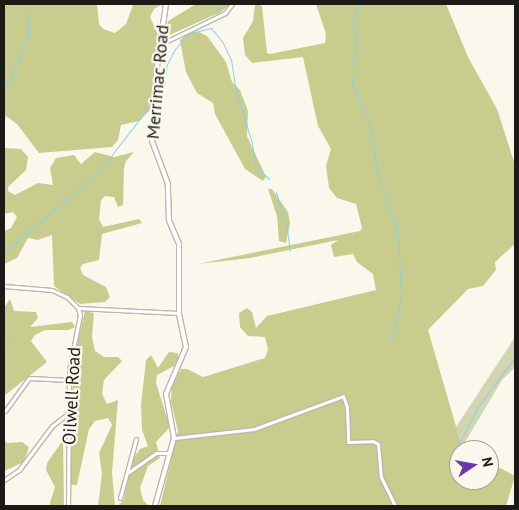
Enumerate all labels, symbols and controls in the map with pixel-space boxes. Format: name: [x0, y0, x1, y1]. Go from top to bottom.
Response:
street label: Merrimac Road: [142, 24, 174, 140]
street label: Oilwell Road: [59, 347, 85, 445]
north arrow: [449, 440, 499, 490]
text: N: [478, 456, 497, 468]

